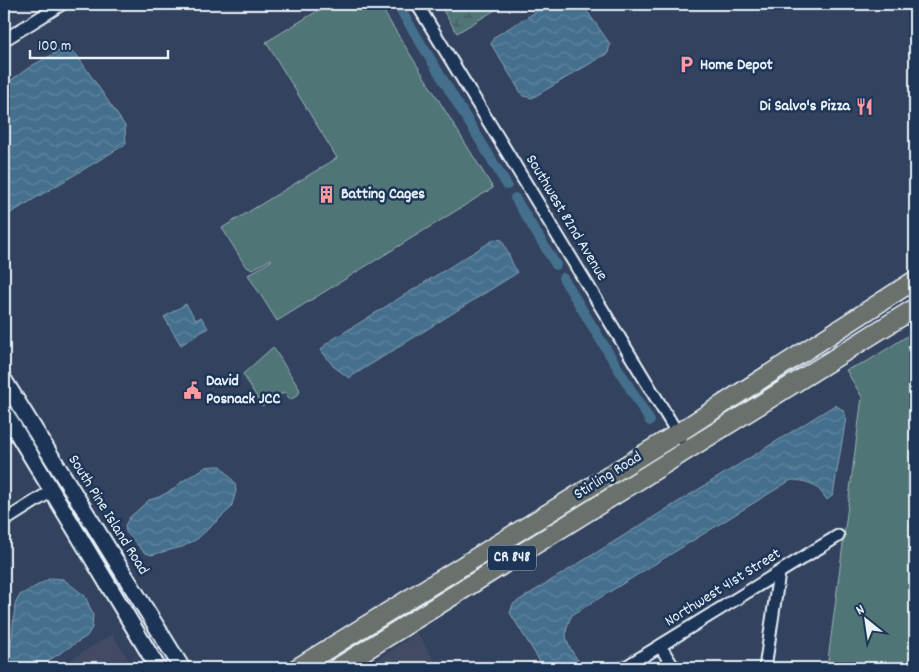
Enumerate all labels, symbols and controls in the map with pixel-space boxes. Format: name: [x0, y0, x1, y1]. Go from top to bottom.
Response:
scale bar: [30, 28, 168, 60]
text: 100 m: [38, 36, 71, 58]
place label: Home Depot: [700, 54, 773, 77]
parking icon: Home Depot: [676, 55, 696, 75]
place label: Di Salvo's Pizza: [760, 95, 851, 118]
restaurant icon: Di Salvo's Pizza: [854, 96, 874, 116]
street label: Southwest 82nd Avenue: [519, 150, 613, 286]
place label: Batting Cages: [341, 183, 425, 206]
building icon: Batting Cages: [317, 184, 337, 204]
place label: David Posnack JCC: [206, 370, 280, 411]
public building icon: David Posnack JCC: [182, 380, 202, 400]
street label: Stirling Road: [569, 446, 647, 506]
street label: South Pine Island Road: [62, 450, 154, 580]
street label: Northwest 41st Street: [660, 543, 786, 633]
road number: CR 848: [488, 546, 536, 570]
north arrow: [842, 594, 892, 644]
text: N: [853, 600, 869, 621]

